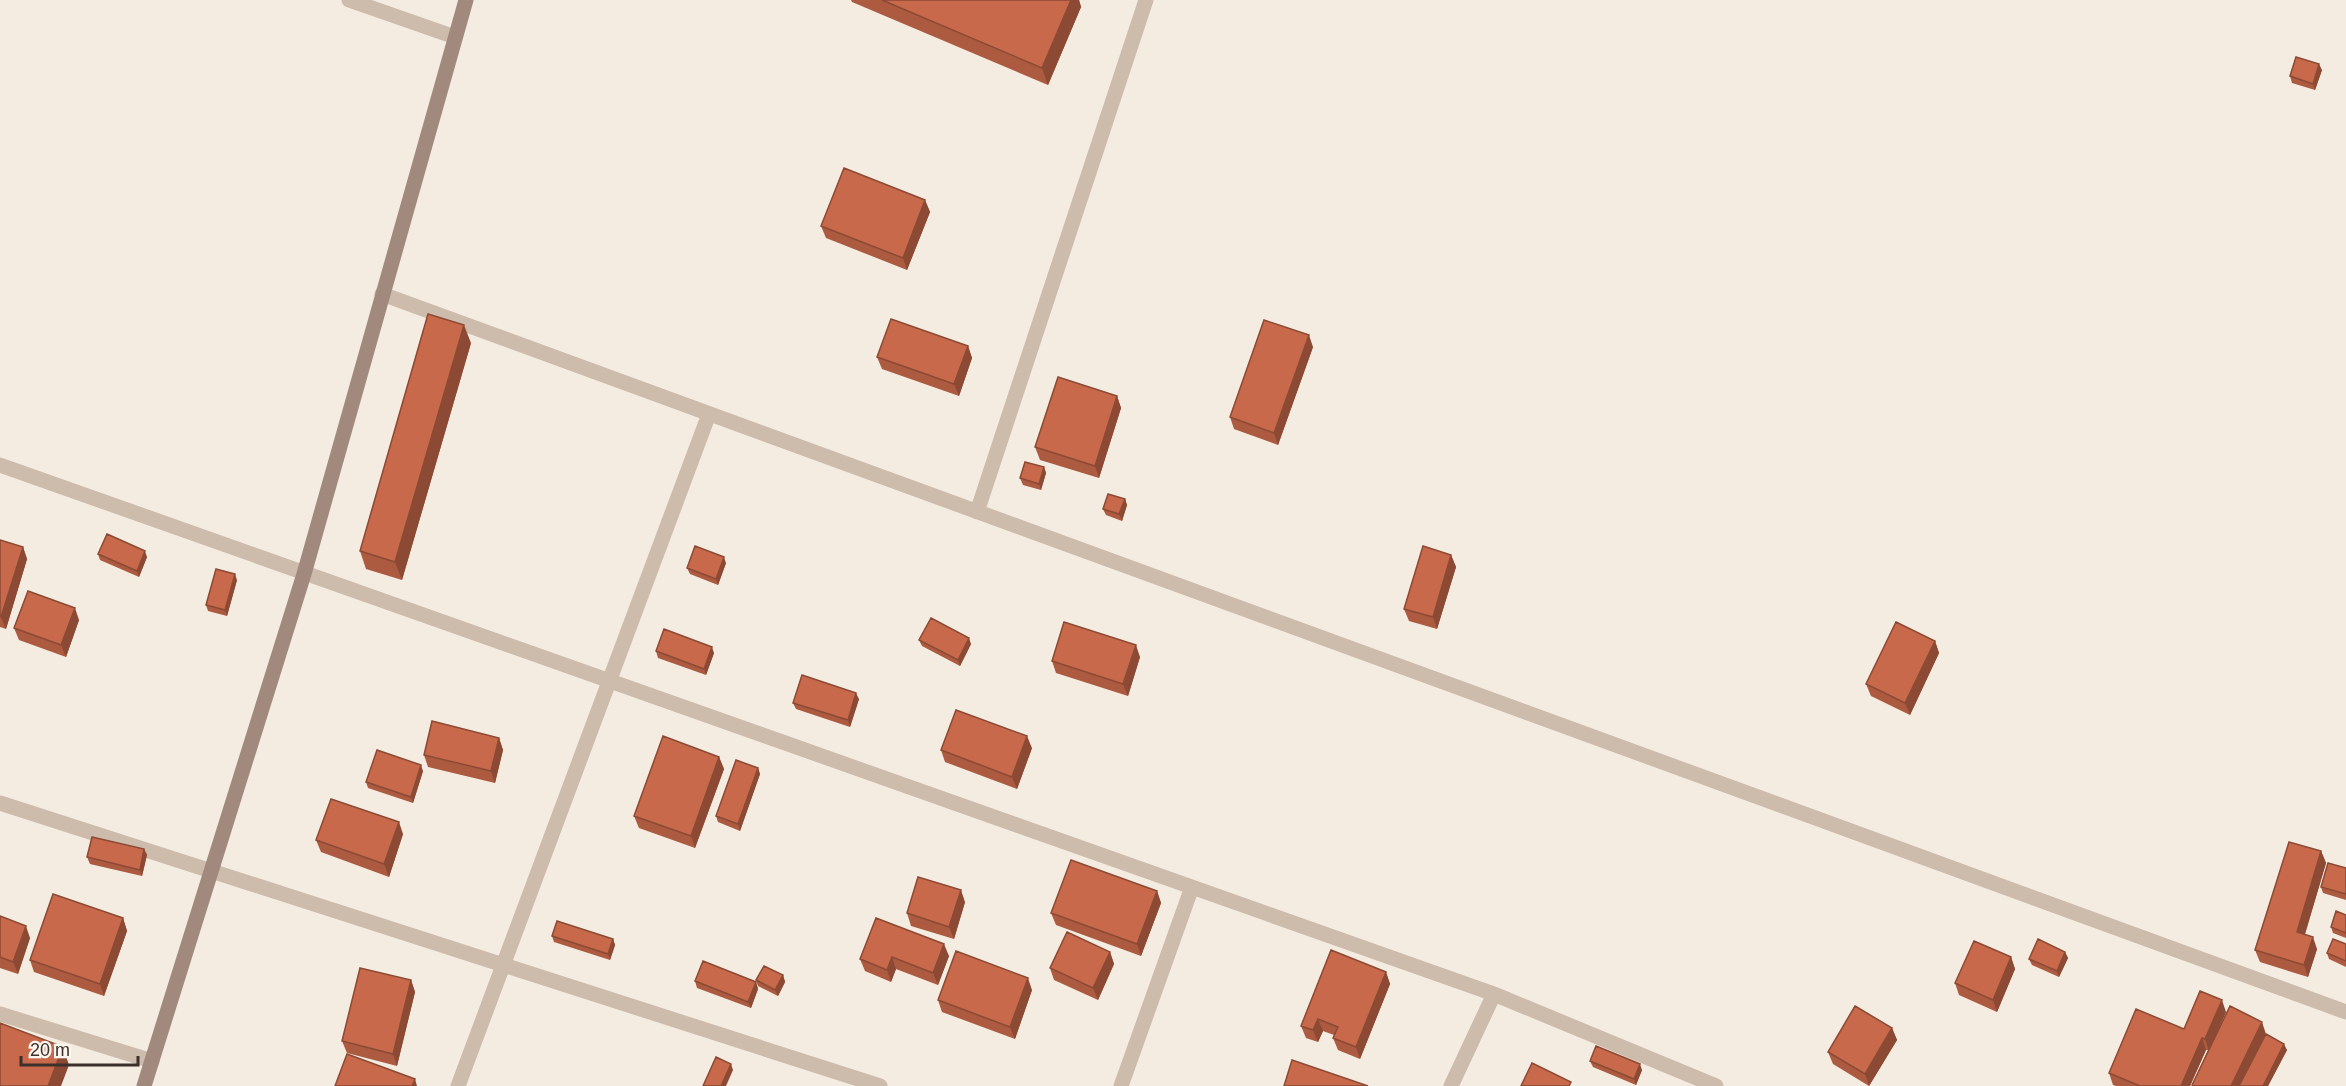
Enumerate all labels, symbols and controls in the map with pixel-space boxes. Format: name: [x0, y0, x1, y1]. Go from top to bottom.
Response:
scale bar: [21, 1029, 138, 1067]
text: 20 m: [30, 1040, 70, 1060]

